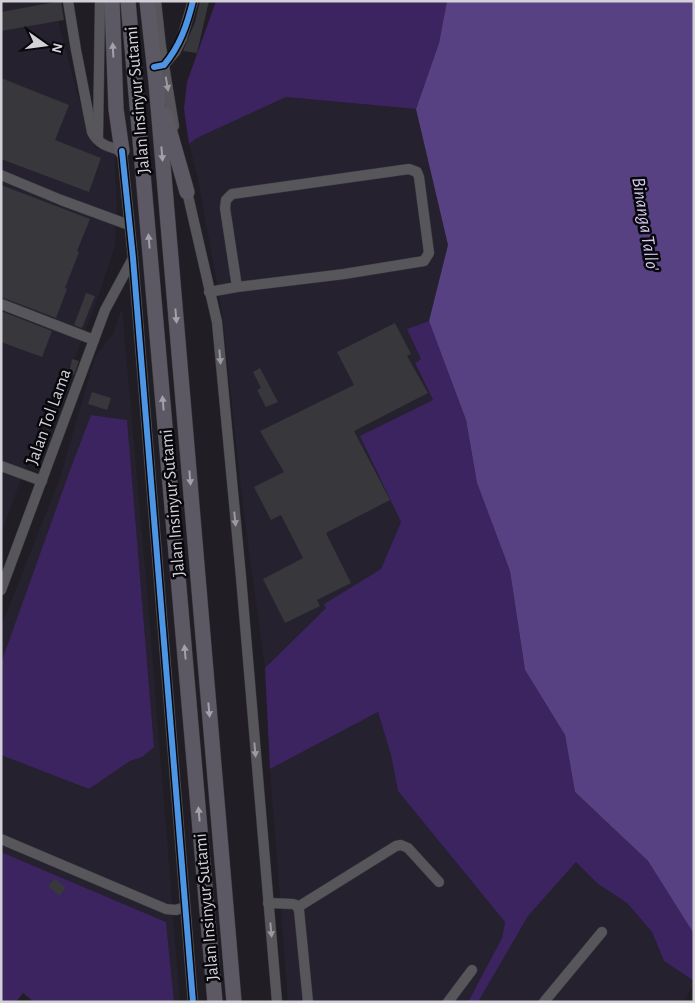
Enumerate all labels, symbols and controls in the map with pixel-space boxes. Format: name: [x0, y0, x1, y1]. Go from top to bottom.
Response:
north arrow: [20, 20, 70, 70]
street label: Jalan Insinyur Sutami: [123, 25, 153, 175]
text: N: [49, 41, 65, 54]
one-way arrow: [109, 42, 117, 58]
one-way arrow: [164, 77, 172, 93]
one-way arrow: [158, 147, 166, 163]
water label: Binanga Tallo': [628, 176, 662, 273]
one-way arrow: [145, 233, 153, 249]
one-way arrow: [172, 309, 180, 325]
one-way arrow: [216, 349, 224, 365]
street label: Jalan Tol Lama: [23, 367, 75, 467]
one-way arrow: [159, 394, 167, 410]
street label: Jalan Insinyur Sutami: [158, 428, 188, 578]
one-way arrow: [186, 470, 194, 486]
one-way arrow: [231, 511, 239, 527]
one-way arrow: [181, 644, 189, 660]
one-way arrow: [206, 702, 214, 718]
one-way arrow: [252, 743, 260, 759]
one-way arrow: [195, 805, 203, 821]
street label: Jalan Insinyur Sutami: [192, 832, 222, 982]
one-way arrow: [267, 922, 275, 938]

